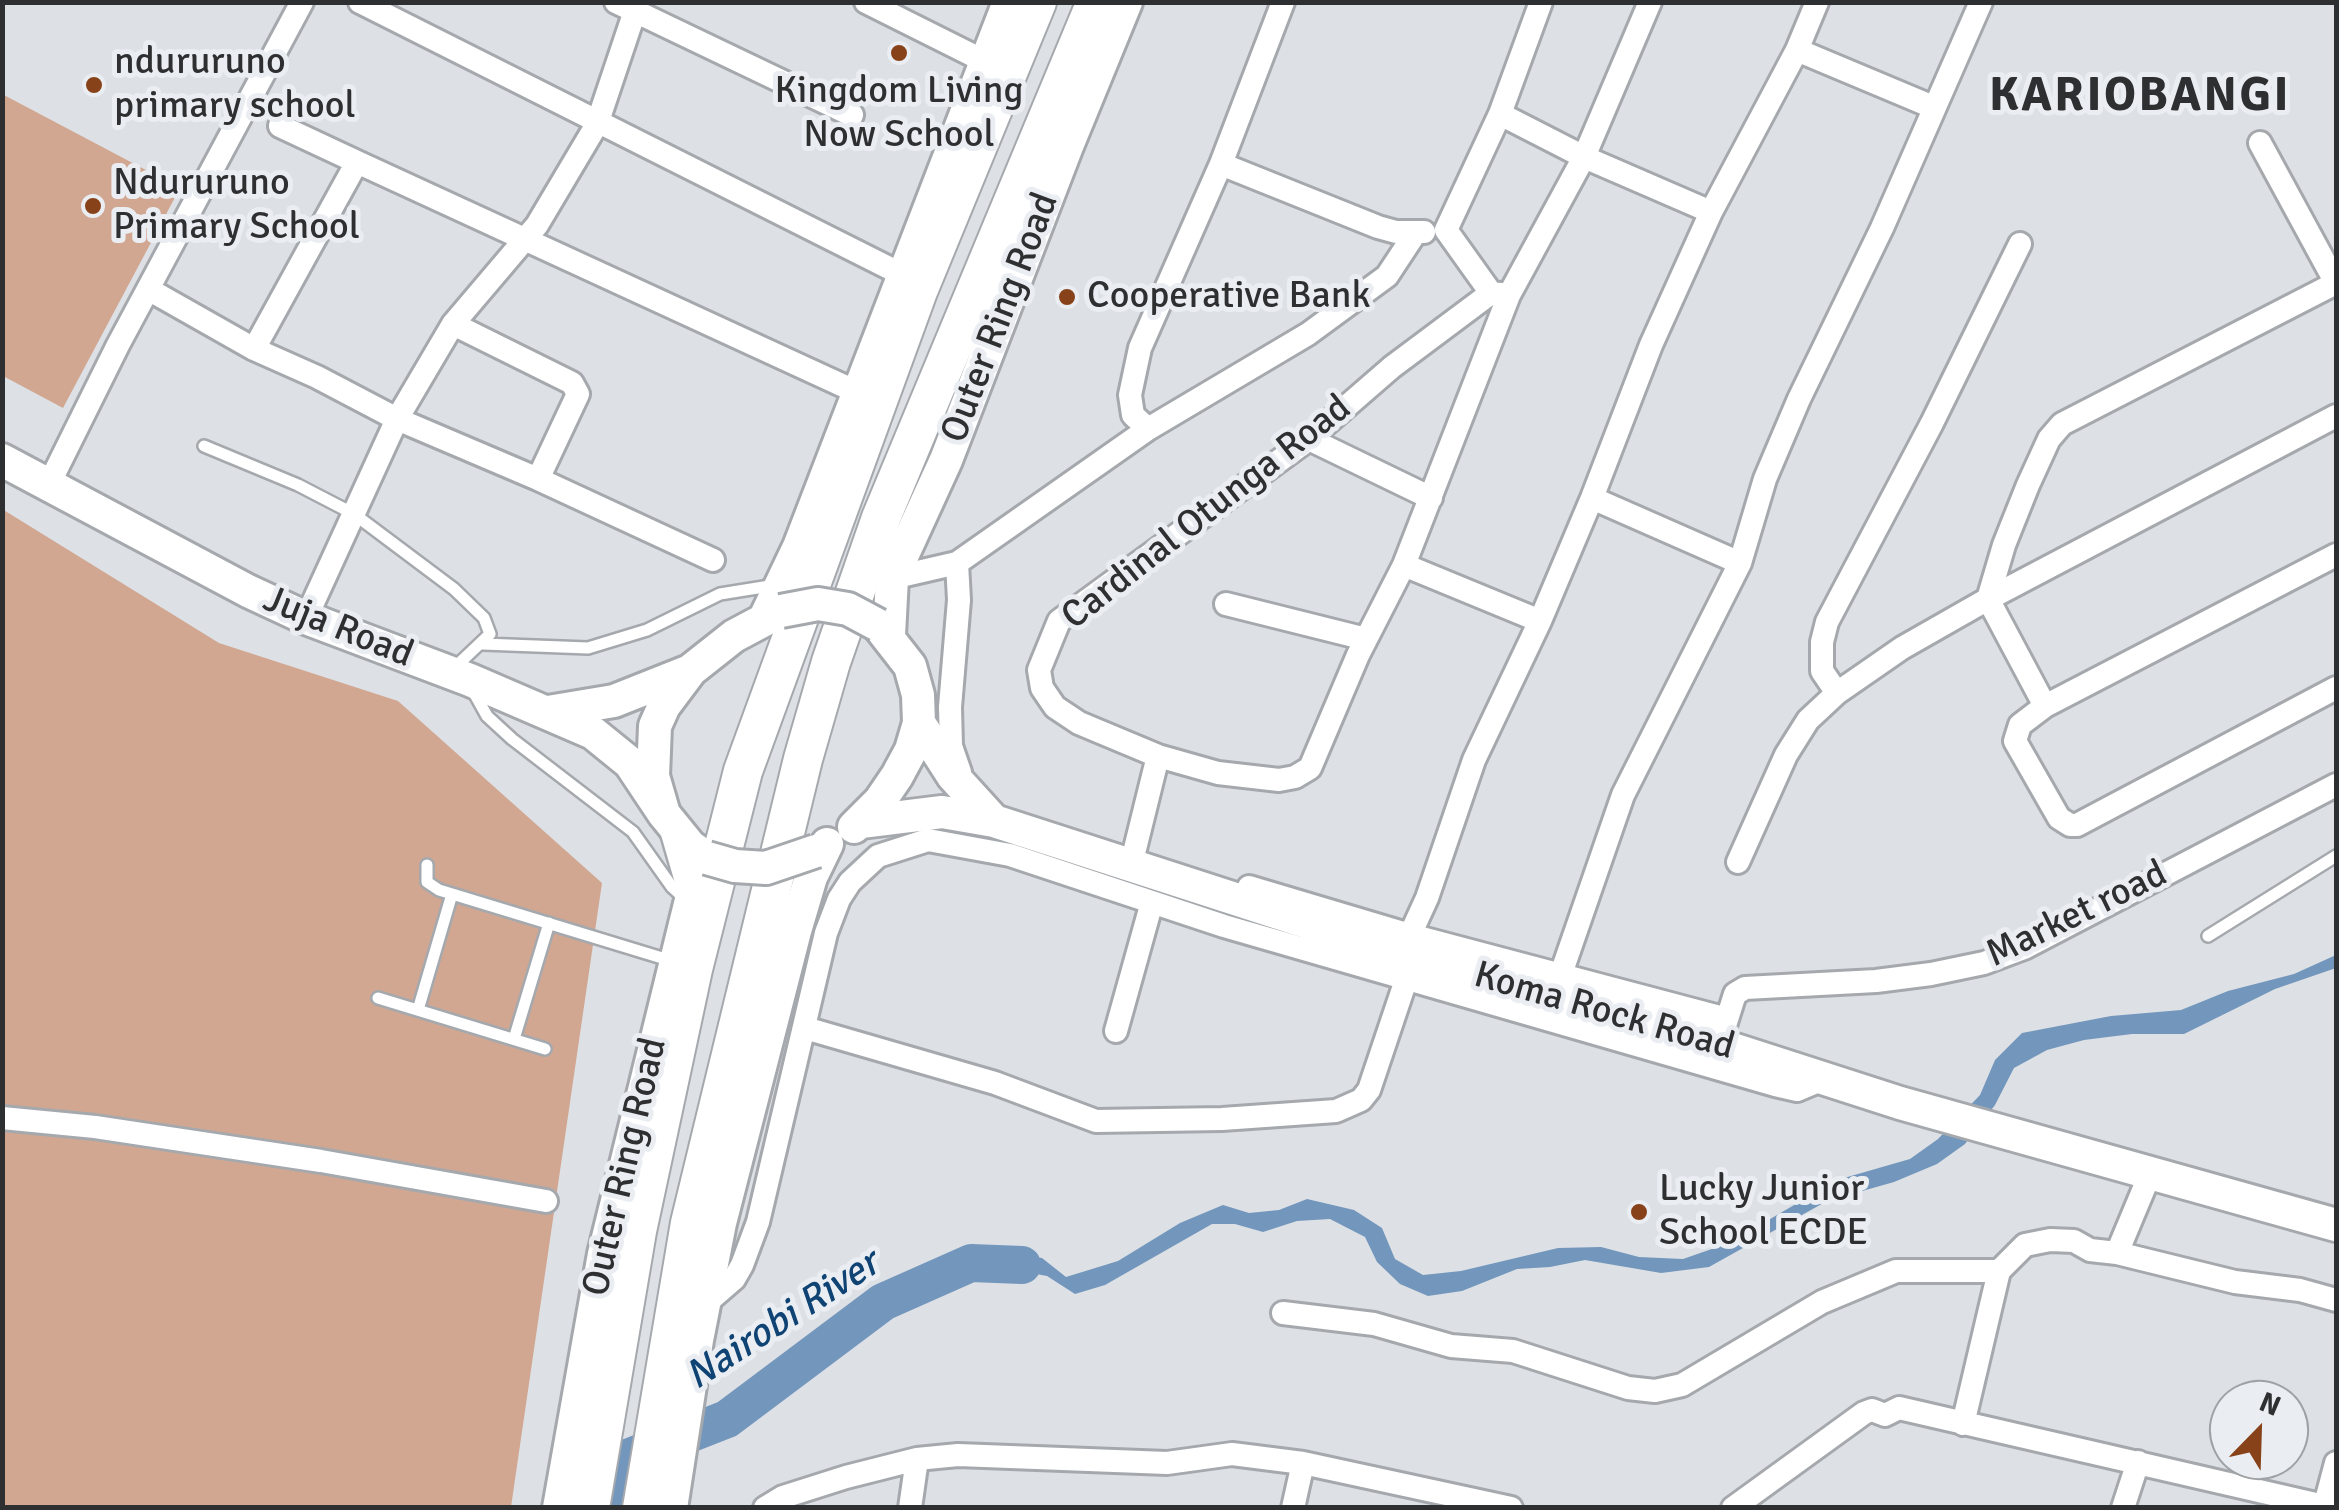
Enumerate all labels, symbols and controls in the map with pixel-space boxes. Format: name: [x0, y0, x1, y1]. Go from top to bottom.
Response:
place label: ndururuno primary school: [114, 40, 356, 130]
marker: Kingdom Living Now School: [888, 42, 910, 64]
district label: KARIOBANGI: [1989, 68, 2291, 126]
place label: Kingdom Living Now School: [774, 69, 1024, 158]
marker: ndururuno primary school: [83, 74, 105, 96]
place label: Ndururuno Primary School: [113, 161, 360, 250]
street label: Outer Ring Road: [932, 187, 1070, 449]
marker: Ndururuno Primary School: [82, 195, 104, 217]
place label: Cooperative Bank: [1087, 274, 1371, 320]
marker: Cooperative Bank: [1056, 286, 1078, 308]
street label: Cardinal Otunga Road: [1053, 386, 1361, 640]
street label: Juja Road: [257, 577, 419, 679]
street label: Market road: [1979, 852, 2175, 978]
street label: Koma Rock Road: [1469, 953, 1739, 1071]
street label: Outer Ring Road: [574, 1033, 678, 1301]
place label: Lucky Junior School ECDE: [1659, 1167, 1868, 1256]
marker: Lucky Junior School ECDE: [1628, 1201, 1650, 1223]
water label: Nairobi River: [677, 1241, 889, 1401]
north arrow: [2209, 1380, 2309, 1480]
text: N: [2254, 1385, 2286, 1424]

